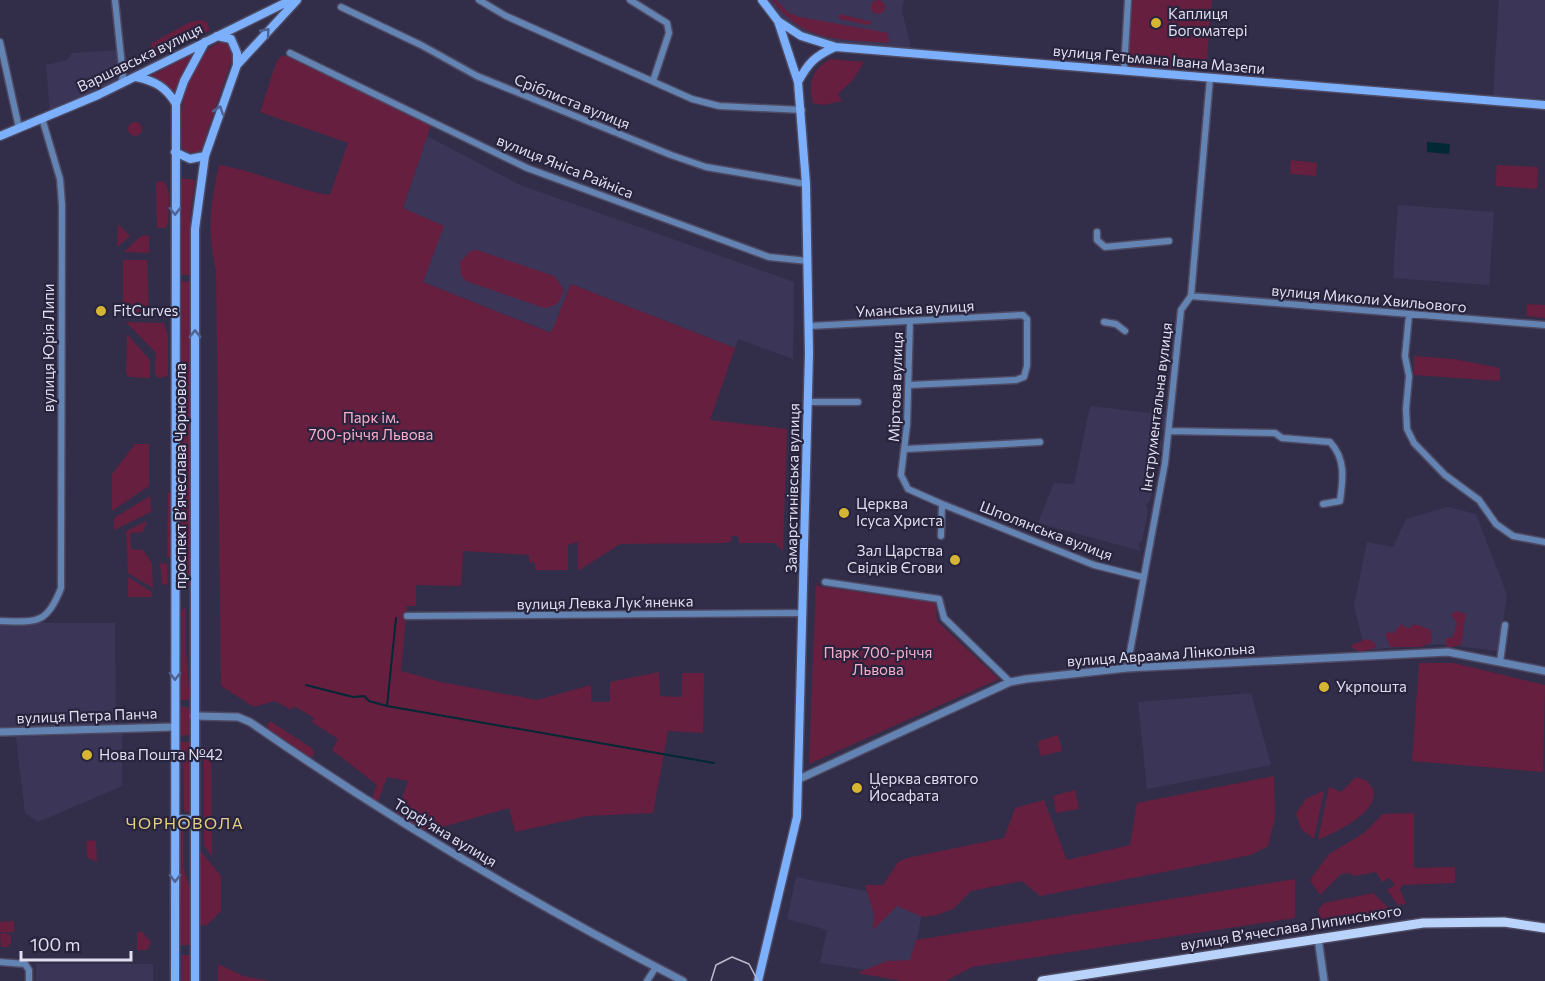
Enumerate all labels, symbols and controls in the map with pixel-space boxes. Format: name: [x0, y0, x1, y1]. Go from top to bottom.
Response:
place label: Каплиця Богоматері: [1168, 4, 1248, 39]
marker: Каплиця Богоматері: [1149, 16, 1163, 30]
street label: Варшавська вулиця: [74, 19, 205, 95]
one-way arrow: [259, 28, 270, 39]
street label: вулиця Гетьмана Івана Мазепи: [1052, 41, 1266, 77]
street label: Сріблиста вулиця: [512, 70, 633, 133]
one-way arrow: [212, 105, 225, 116]
street label: вулиця Яніса Райніса: [494, 130, 636, 202]
one-way arrow: [169, 206, 181, 215]
street label: вулиця Миколи Хвильового: [1271, 280, 1468, 316]
street label: вулиця Юрія Липи: [39, 284, 57, 412]
street label: Уманська вулиця: [855, 296, 975, 320]
place label: FitCurves: [113, 301, 179, 319]
marker: FitCurves: [94, 304, 108, 318]
street label: Інструментальна вулиця: [1137, 321, 1175, 492]
one-way arrow: [189, 330, 201, 339]
street label: Міртова вулиця: [884, 331, 906, 442]
street label: проспект Вʼячеслава Чорновола: [171, 363, 189, 589]
street label: Замарстинівська вулиця: [782, 403, 802, 573]
park label: Парк ім. 700-річчя Львова: [309, 408, 433, 443]
place label: Церква Ісуса Христа: [856, 494, 943, 529]
street label: Шполянська вулиця: [977, 496, 1115, 564]
marker: Церква Ісуса Христа: [837, 506, 851, 520]
place label: Зал Царства Свідків Єгови: [847, 541, 943, 576]
marker: Зал Царства Свідків Єгови: [948, 553, 962, 567]
street label: вулиця Левка Лукʼяненка: [516, 591, 694, 613]
street label: вулиця Авраама Лінкольна: [1066, 638, 1256, 670]
park label: Парк 700-річчя Львова: [824, 643, 932, 678]
one-way arrow: [169, 671, 181, 680]
place label: Укрпошта: [1336, 677, 1407, 695]
marker: Укрпошта: [1317, 680, 1331, 694]
street label: вулиця Петра Панча: [16, 704, 158, 726]
place label: Нова Пошта №42: [99, 745, 223, 763]
marker: Нова Пошта №42: [80, 748, 94, 762]
place label: Церква святого Йосафата: [869, 769, 978, 804]
marker: Церква святого Йосафата: [850, 781, 864, 795]
street label: Торфʼяна вулиця: [390, 794, 501, 870]
district label: ЧОРНОВОЛА: [126, 813, 244, 832]
one-way arrow: [169, 873, 181, 882]
street label: вулиця Вʼячеслава Липинського: [1179, 901, 1403, 953]
scale bar: [21, 924, 130, 962]
text: 100 m: [30, 933, 80, 955]

